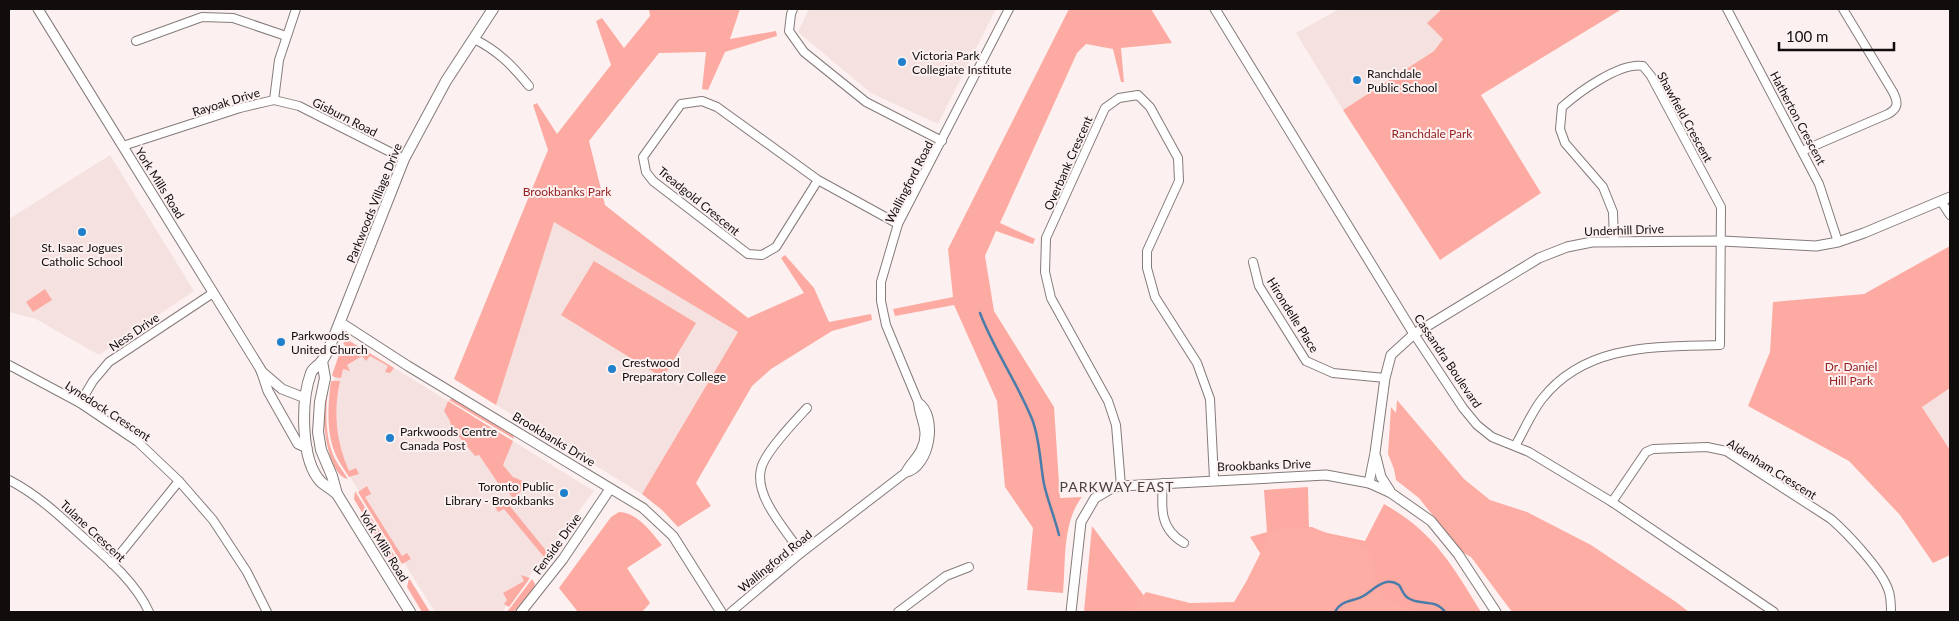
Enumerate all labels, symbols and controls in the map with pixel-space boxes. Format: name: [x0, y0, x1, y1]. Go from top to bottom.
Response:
scale bar: [1779, 20, 1894, 52]
text: 100 m: [1786, 27, 1828, 45]
place label: Victoria Park Collegiate Institute: [912, 48, 1012, 77]
marker: Victoria Park Collegiate Institute: [896, 56, 908, 68]
place label: Ranchdale Public School: [1367, 66, 1437, 95]
street label: Shawfield Crescent: [1654, 69, 1716, 165]
street label: Hatherton Crescent: [1767, 69, 1829, 168]
marker: Ranchdale Public School: [1351, 74, 1363, 86]
street label: Rayoak Drive: [190, 85, 262, 119]
street label: Gisburn Road: [310, 94, 380, 140]
street label: Overbank Crescent: [1041, 113, 1096, 212]
park label: Ranchdale Park: [1392, 126, 1473, 141]
street label: Wallingford Road: [882, 138, 936, 226]
street label: Parkwoods Village Drive: [343, 141, 405, 265]
street label: York Mills Road: [132, 145, 188, 221]
street label: Treadgold Crescent: [655, 163, 743, 239]
park label: Brookbanks Park: [523, 184, 612, 199]
street label: Underhill Drive: [1584, 221, 1664, 239]
marker: St. Isaac Jogues Catholic School: [76, 226, 88, 238]
place label: St. Isaac Jogues Catholic School: [41, 240, 123, 269]
street label: Hirondelle Place: [1264, 275, 1322, 355]
street label: Ness Drive: [106, 310, 162, 354]
street label: Cassandra Boulevard: [1411, 311, 1485, 411]
place label: Parkwoods United Church: [291, 328, 368, 357]
marker: Parkwoods United Church: [275, 336, 287, 348]
place label: Crestwood Preparatory College: [622, 355, 726, 384]
park label: Dr. Daniel Hill Park: [1825, 359, 1877, 388]
marker: Crestwood Preparatory College: [606, 363, 618, 375]
street label: Lynedock Crescent: [62, 378, 154, 445]
street label: Brookbanks Drive: [510, 408, 598, 470]
place label: Parkwoods Centre Canada Post: [400, 424, 497, 453]
marker: Parkwoods Centre Canada Post: [384, 432, 396, 444]
street label: Aldenham Crescent: [1724, 435, 1820, 503]
street label: Brookbanks Drive: [1217, 456, 1311, 474]
district label: PARKWAY EAST: [1060, 478, 1174, 495]
place label: Toronto Public Library - Brookbanks: [445, 479, 554, 508]
marker: Toronto Public Library - Brookbanks: [558, 487, 570, 499]
street label: Tulane Crescent: [57, 497, 129, 566]
street label: York Mills Road: [356, 508, 412, 584]
street label: Fenside Drive: [530, 510, 584, 578]
street label: Wallingford Road: [735, 527, 815, 595]

